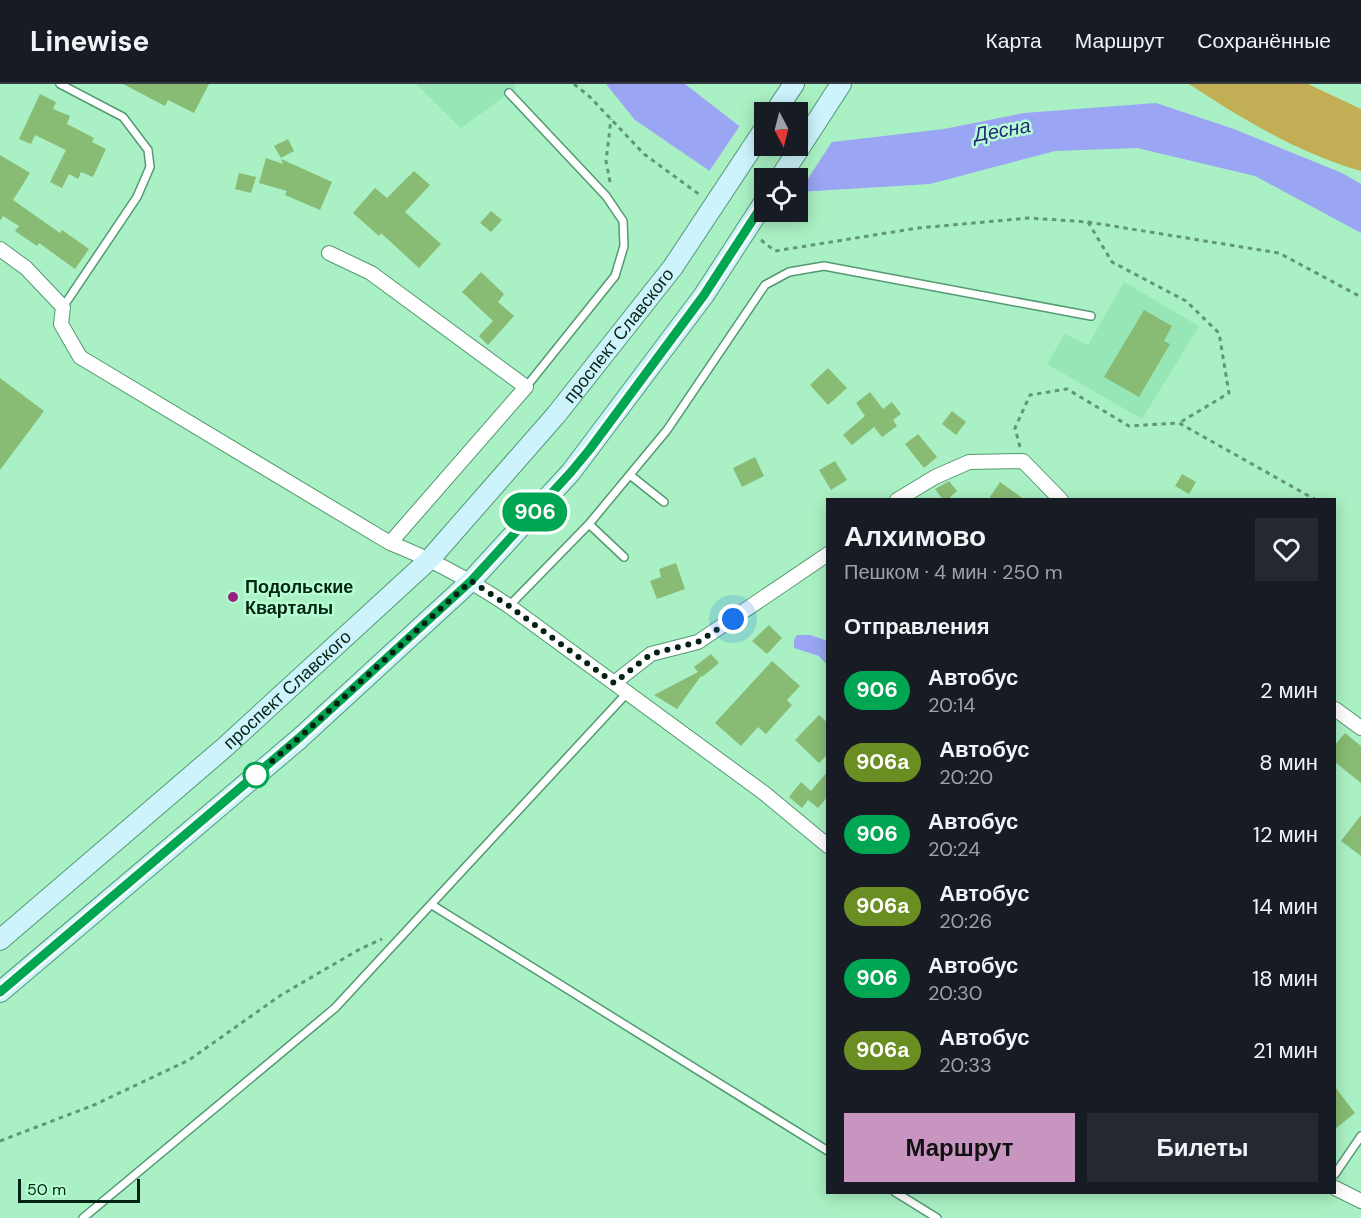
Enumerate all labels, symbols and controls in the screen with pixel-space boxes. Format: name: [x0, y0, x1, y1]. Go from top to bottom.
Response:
text: Linewise: [30, 23, 149, 60]
text: Карта: [986, 27, 1042, 55]
text: Маршрут: [1075, 27, 1164, 55]
text: Сохранённые: [1197, 27, 1331, 55]
north arrow: [754, 102, 808, 156]
map controls: [754, 102, 808, 222]
water label: Десна: [970, 112, 1032, 148]
button: locate: [754, 168, 808, 222]
street label: проспект Славского: [558, 263, 680, 408]
line badge: 906: [500, 492, 570, 532]
text: 906: [514, 498, 556, 526]
text: Алхимово: [844, 518, 986, 555]
button: heart: [1255, 518, 1318, 581]
text: Пешком · 4 мин · 250 m: [844, 559, 1063, 585]
place label: Подольские Кварталы: [245, 575, 353, 620]
marker: Подольские Кварталы: [226, 590, 240, 604]
your location: [718, 604, 748, 634]
text: Отправления: [844, 612, 990, 641]
street label: проспект Славского: [218, 625, 357, 755]
text: Автобус: [928, 663, 1018, 692]
text: 906: [856, 676, 898, 704]
text: 2 мин: [1260, 676, 1318, 705]
text: 20:14: [928, 692, 975, 718]
text: Автобус: [939, 735, 1029, 764]
text: 906а: [856, 748, 909, 776]
text: 8 мин: [1259, 748, 1318, 777]
unlabelled marker: [243, 762, 269, 788]
text: 20:20: [939, 764, 993, 790]
text: Автобус: [928, 807, 1018, 836]
text: 906: [856, 820, 898, 848]
text: 12 мин: [1253, 820, 1318, 849]
text: 20:24: [928, 836, 980, 862]
text: Автобус: [939, 879, 1029, 908]
text: 906а: [856, 892, 909, 920]
text: 14 мин: [1252, 892, 1318, 921]
text: 20:26: [939, 908, 992, 934]
text: Автобус: [928, 951, 1018, 980]
text: 906: [856, 964, 898, 992]
text: 18 мин: [1252, 964, 1318, 993]
text: 20:30: [928, 980, 983, 1006]
text: Автобус: [939, 1023, 1029, 1052]
text: 906а: [856, 1036, 909, 1064]
text: 21 мин: [1253, 1036, 1318, 1065]
text: 20:33: [939, 1052, 992, 1078]
button: Маршрут: [844, 1113, 1075, 1182]
button: Билеты: [1087, 1113, 1318, 1182]
scale bar: [18, 1176, 140, 1204]
text: 50 m: [27, 1179, 66, 1200]

